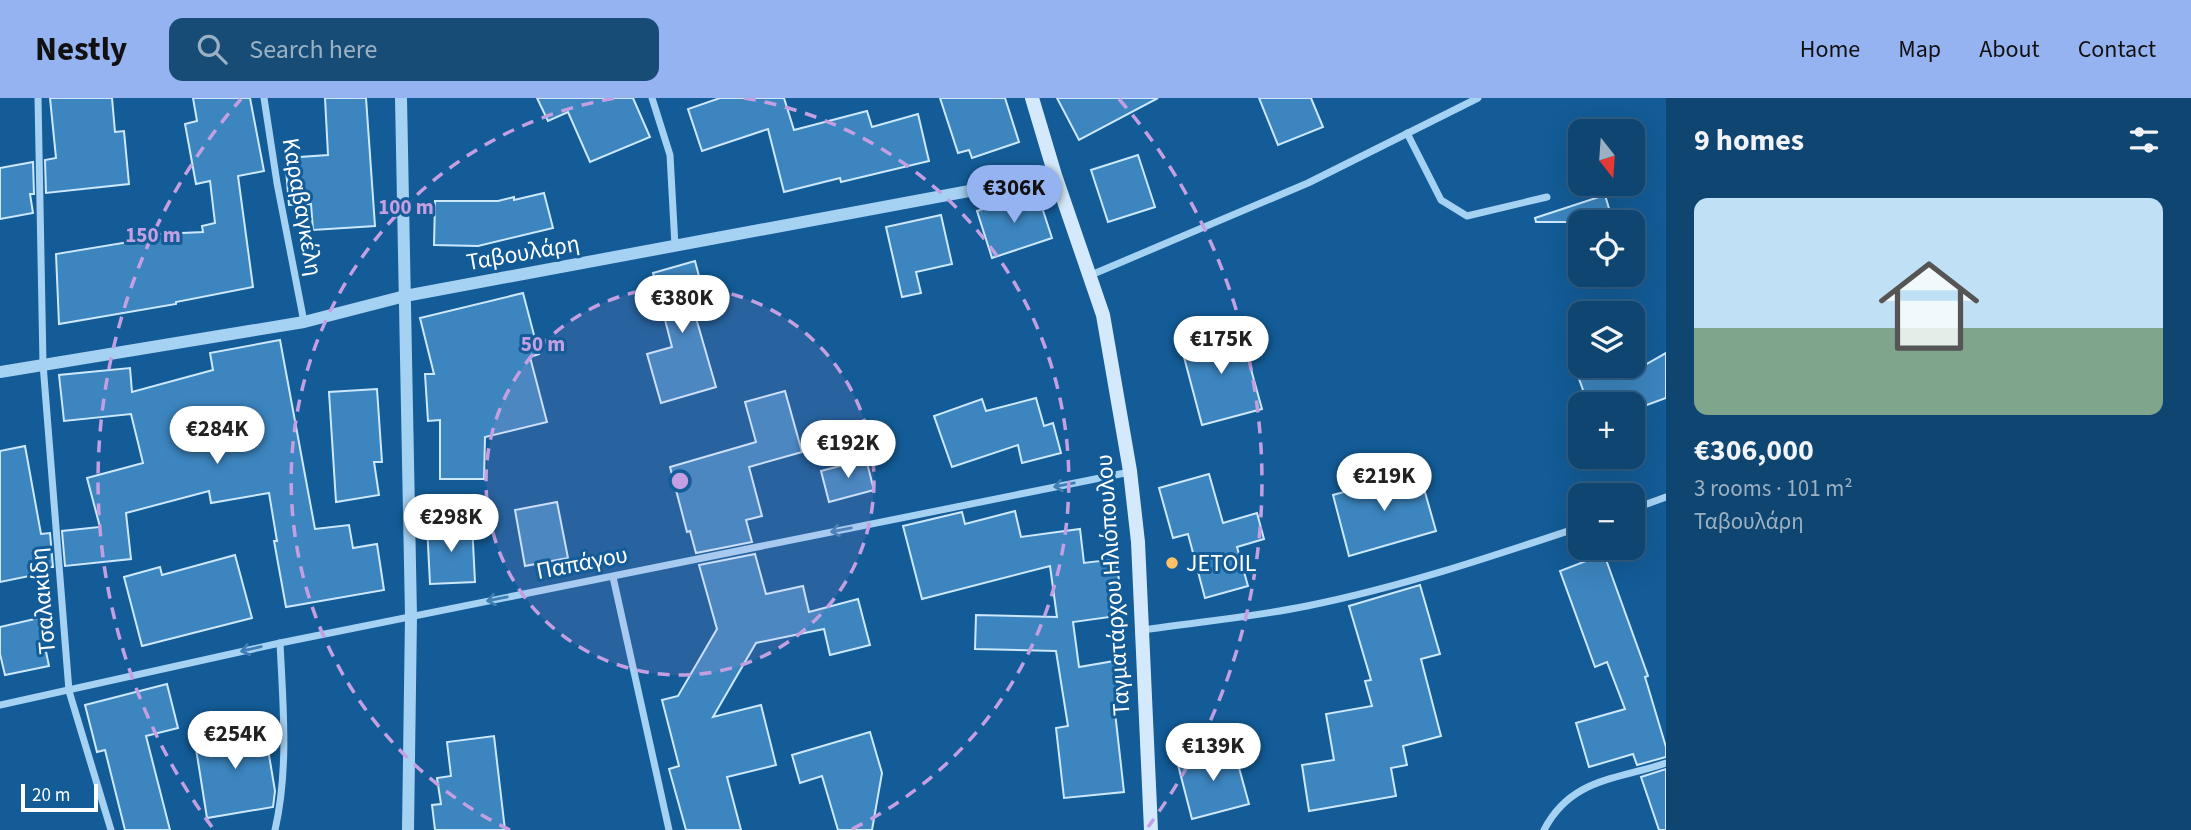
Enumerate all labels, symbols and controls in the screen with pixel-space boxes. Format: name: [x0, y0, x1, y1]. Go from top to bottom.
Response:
search box: [169, 18, 659, 81]
text: Nestly: [35, 26, 127, 73]
icon: search: [193, 30, 231, 68]
text: Search here: [249, 31, 377, 68]
text: Home: [1800, 32, 1860, 67]
text: Map: [1898, 32, 1941, 67]
text: About: [1979, 32, 2040, 67]
text: Contact: [2078, 32, 2156, 67]
north arrow: [1568, 119, 1645, 196]
map controls: [1568, 119, 1645, 560]
text: 9 homes: [1694, 119, 1804, 162]
icon: filters: [2125, 121, 2163, 159]
street label: Καραβαγκέλη: [273, 135, 331, 279]
pin: €306K: [965, 166, 1063, 225]
text: €306K: [983, 171, 1045, 204]
text: 100 m: [378, 192, 434, 222]
button: locate: [1568, 210, 1645, 287]
text: 150 m: [125, 220, 181, 250]
street label: Ταβουλάρη: [464, 226, 582, 280]
icon: home: [1866, 243, 1992, 369]
pin: €380K: [633, 275, 731, 335]
text: €380K: [651, 281, 713, 314]
button: layers: [1568, 301, 1645, 378]
pin: €175K: [1172, 316, 1270, 376]
text: €175K: [1190, 322, 1252, 355]
text: 50 m: [521, 329, 565, 359]
button: +: [1568, 392, 1645, 469]
pin: €284K: [168, 406, 266, 466]
text: €284K: [186, 412, 248, 445]
pin: €192K: [799, 420, 897, 480]
text: €192K: [817, 426, 879, 459]
text: €306,000: [1694, 429, 1814, 472]
street label: Ταγματάρχου Ηλιόπουλου: [1086, 453, 1140, 717]
pin: €219K: [1335, 454, 1433, 513]
text: €219K: [1353, 459, 1415, 492]
centre of rings: [668, 469, 692, 493]
text: 3 rooms · 101 m²: [1694, 472, 1853, 505]
one-way arrow: [1053, 479, 1076, 492]
button: −: [1568, 483, 1645, 560]
pin: €298K: [402, 494, 500, 554]
text: €298K: [420, 500, 482, 533]
text: Ταβουλάρη: [1694, 505, 1804, 538]
one-way arrow: [830, 524, 853, 538]
street label: Παπάγου: [533, 537, 631, 589]
street label: Τσαλακίδη: [21, 546, 65, 656]
place label: JETOIL: [1186, 546, 1257, 581]
marker: JETOIL: [1164, 555, 1180, 571]
one-way arrow: [486, 593, 509, 606]
one-way arrow: [240, 644, 262, 657]
pin: €254K: [186, 712, 284, 771]
text: €254K: [204, 717, 266, 750]
pin: €139K: [1164, 724, 1262, 783]
text: €139K: [1182, 729, 1244, 762]
scale bar: [21, 781, 98, 813]
text: 20 m: [32, 782, 70, 809]

